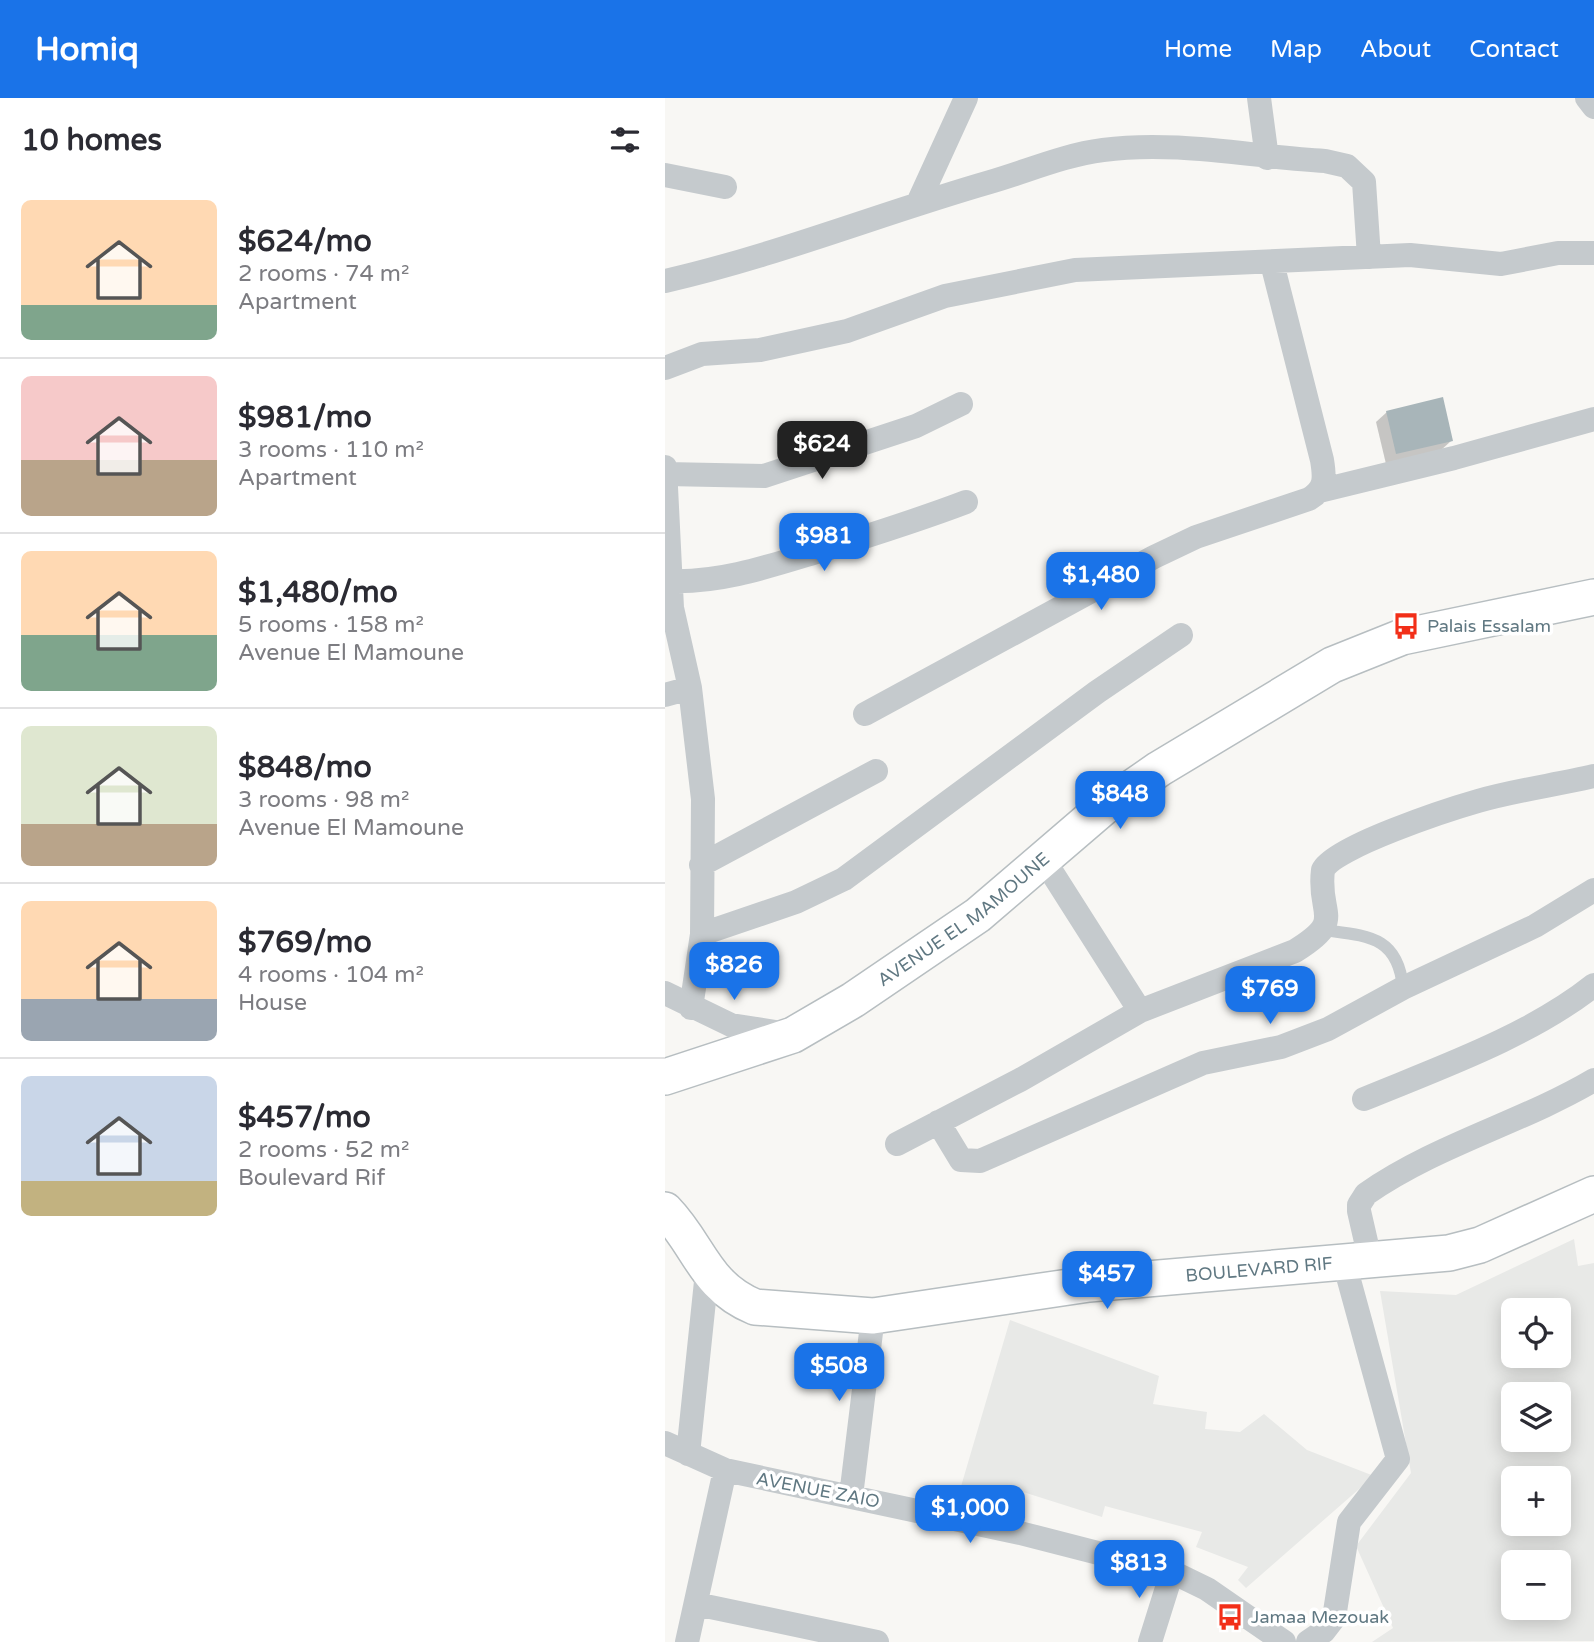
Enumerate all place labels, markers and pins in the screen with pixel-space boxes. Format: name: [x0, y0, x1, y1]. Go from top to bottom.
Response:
pin: $624: [781, 422, 863, 481]
pin: $981: [783, 514, 865, 573]
pin: $1,480: [1044, 552, 1158, 612]
bus stop icon: Palais Essalam: [1391, 611, 1421, 641]
place label: Palais Essalam: [1427, 615, 1551, 637]
pin: $848: [1079, 772, 1161, 831]
pin: $826: [693, 942, 775, 1002]
pin: $769: [1229, 967, 1311, 1026]
pin: $457: [1066, 1252, 1148, 1311]
pin: $508: [798, 1344, 880, 1403]
pin: $1,000: [913, 1486, 1027, 1545]
pin: $813: [1098, 1540, 1180, 1600]
bus stop icon: Jamaa Mezouak: [1215, 1602, 1245, 1632]
place label: Jamaa Mezouak: [1251, 1606, 1389, 1628]

